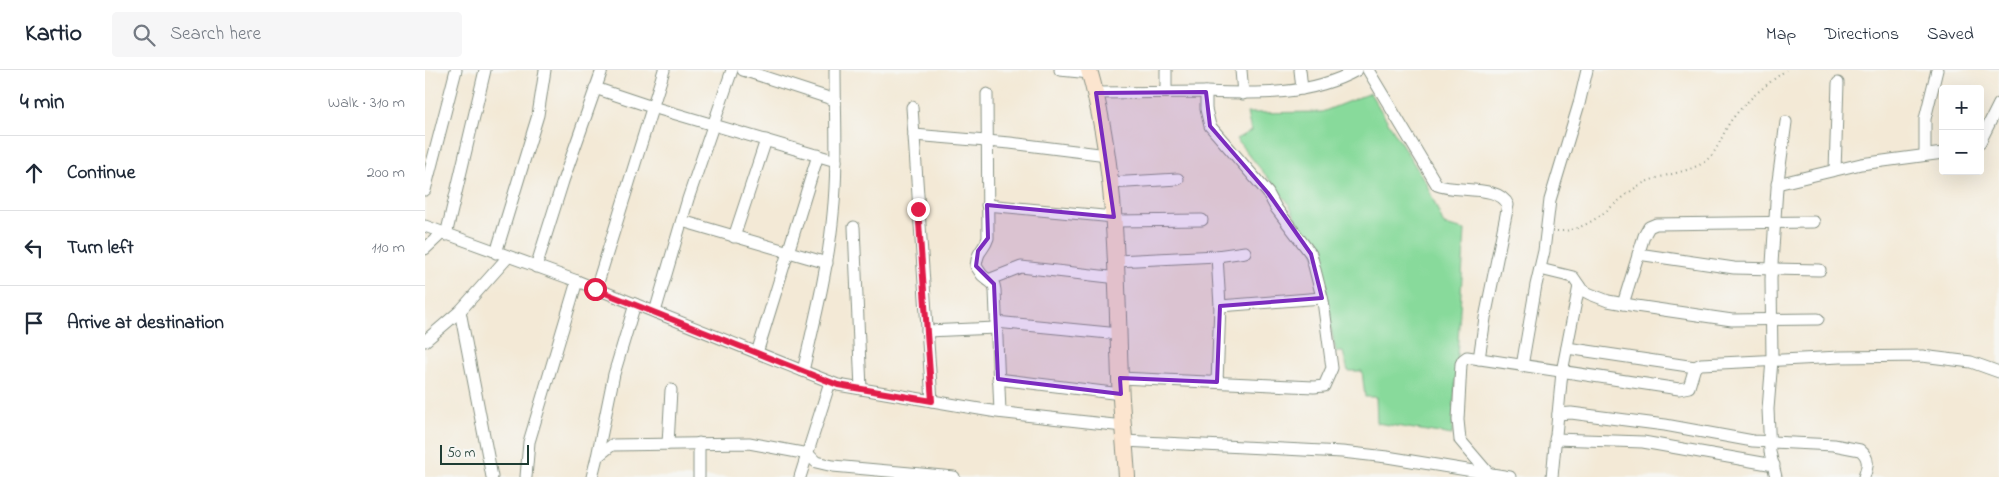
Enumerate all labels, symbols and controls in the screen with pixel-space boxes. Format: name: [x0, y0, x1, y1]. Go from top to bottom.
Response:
search box: [112, 12, 462, 57]
text: Kartio: [25, 17, 82, 52]
icon: search: [130, 21, 158, 49]
text: Search here: [170, 21, 261, 48]
text: Map: [1766, 22, 1796, 48]
text: Directions: [1824, 22, 1899, 48]
text: Saved: [1927, 22, 1974, 48]
map controls: [1939, 85, 1984, 175]
button: +: [1939, 85, 1984, 130]
text: 4 min: [20, 88, 64, 118]
text: Walk · 310 m: [328, 91, 405, 115]
button: −: [1939, 130, 1984, 175]
icon: ahead: [20, 159, 48, 187]
text: Continue: [67, 160, 135, 187]
text: 200 m: [367, 161, 405, 185]
route end: [907, 198, 930, 221]
icon: left: [20, 234, 48, 262]
text: Turn left: [67, 235, 134, 262]
text: 110 m: [371, 236, 405, 260]
route start: [584, 278, 607, 301]
icon: arrive: [20, 309, 48, 337]
text: Arrive at destination: [67, 310, 224, 337]
scale bar: [440, 442, 529, 465]
text: 50 m: [447, 443, 475, 464]

